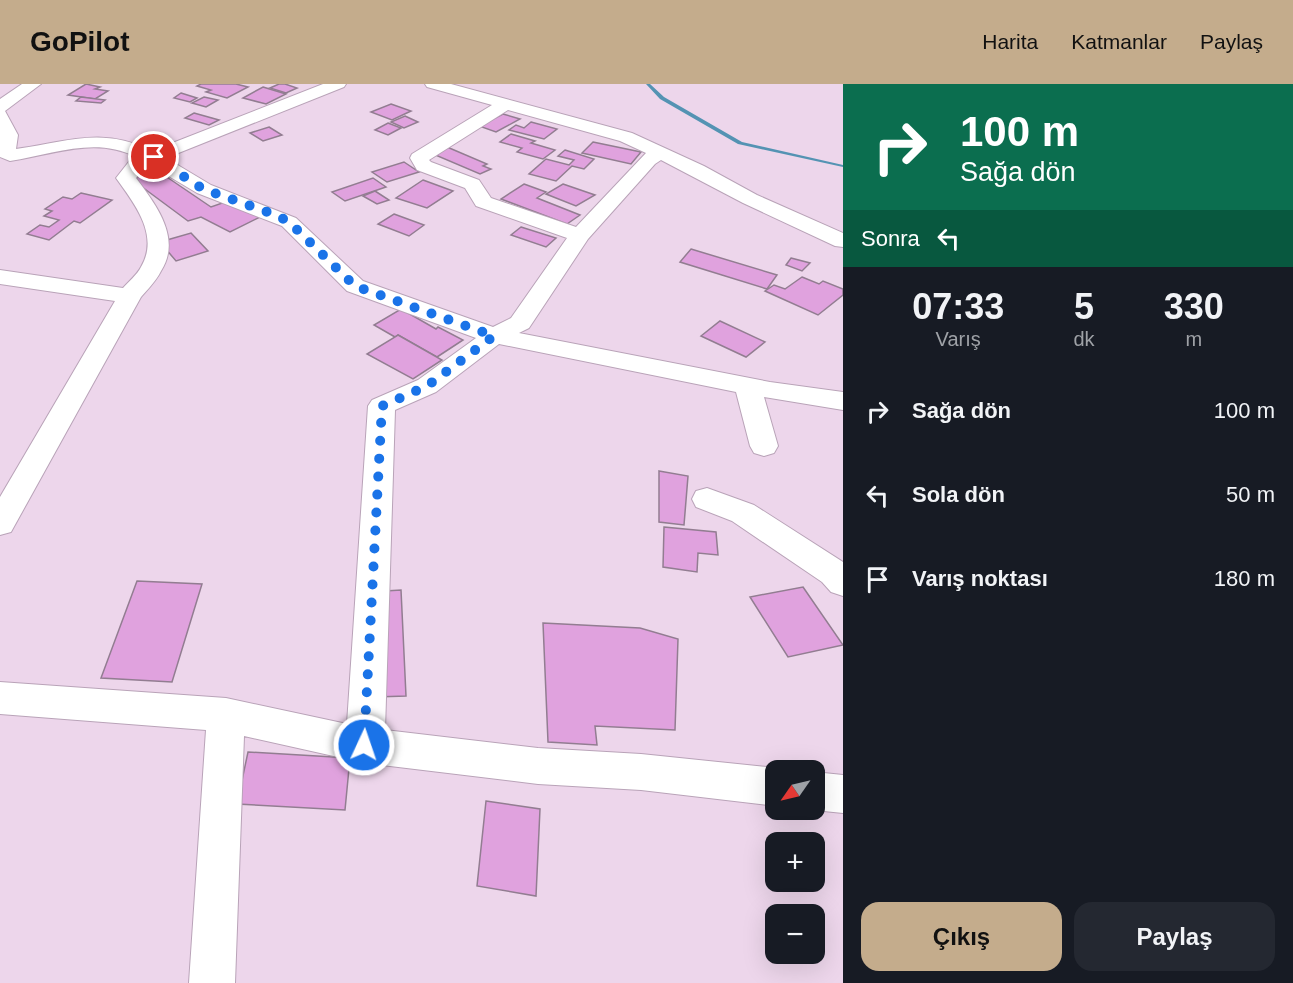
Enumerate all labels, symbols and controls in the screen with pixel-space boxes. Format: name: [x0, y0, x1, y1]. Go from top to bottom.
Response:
text: GoPilot: [30, 26, 130, 57]
text: Harita: [982, 30, 1038, 53]
text: Katmanlar: [1071, 30, 1167, 53]
text: Paylaş: [1200, 30, 1263, 53]
icon: right: [861, 108, 939, 186]
text: 100 m: [960, 108, 1079, 155]
pin: [128, 131, 179, 182]
icon: arrive: [137, 140, 170, 173]
text: Sağa dön: [960, 157, 1076, 187]
icon: left: [932, 222, 965, 255]
text: Sonra: [861, 226, 920, 251]
text: 07:33: [912, 286, 1004, 327]
text: 5: [1074, 286, 1094, 327]
text: 330: [1164, 286, 1224, 327]
text: Varış: [936, 328, 981, 350]
text: dk: [1073, 328, 1095, 350]
text: m: [1185, 328, 1202, 350]
icon: right: [861, 395, 894, 428]
text: Sağa dön: [912, 398, 1011, 423]
text: 100 m: [1214, 398, 1275, 423]
icon: left: [861, 479, 894, 512]
text: Sola dön: [912, 482, 1005, 507]
text: 50 m: [1226, 482, 1275, 507]
icon: arrive: [861, 563, 894, 596]
text: Varış noktası: [912, 566, 1048, 591]
text: 180 m: [1214, 566, 1275, 591]
position arrow: [332, 713, 396, 777]
north arrow: [765, 760, 825, 820]
map controls: [765, 760, 825, 964]
button: +: [765, 832, 825, 892]
button: Çıkış: [861, 902, 1062, 971]
button: Paylaş: [1074, 902, 1275, 971]
button: −: [765, 904, 825, 964]

